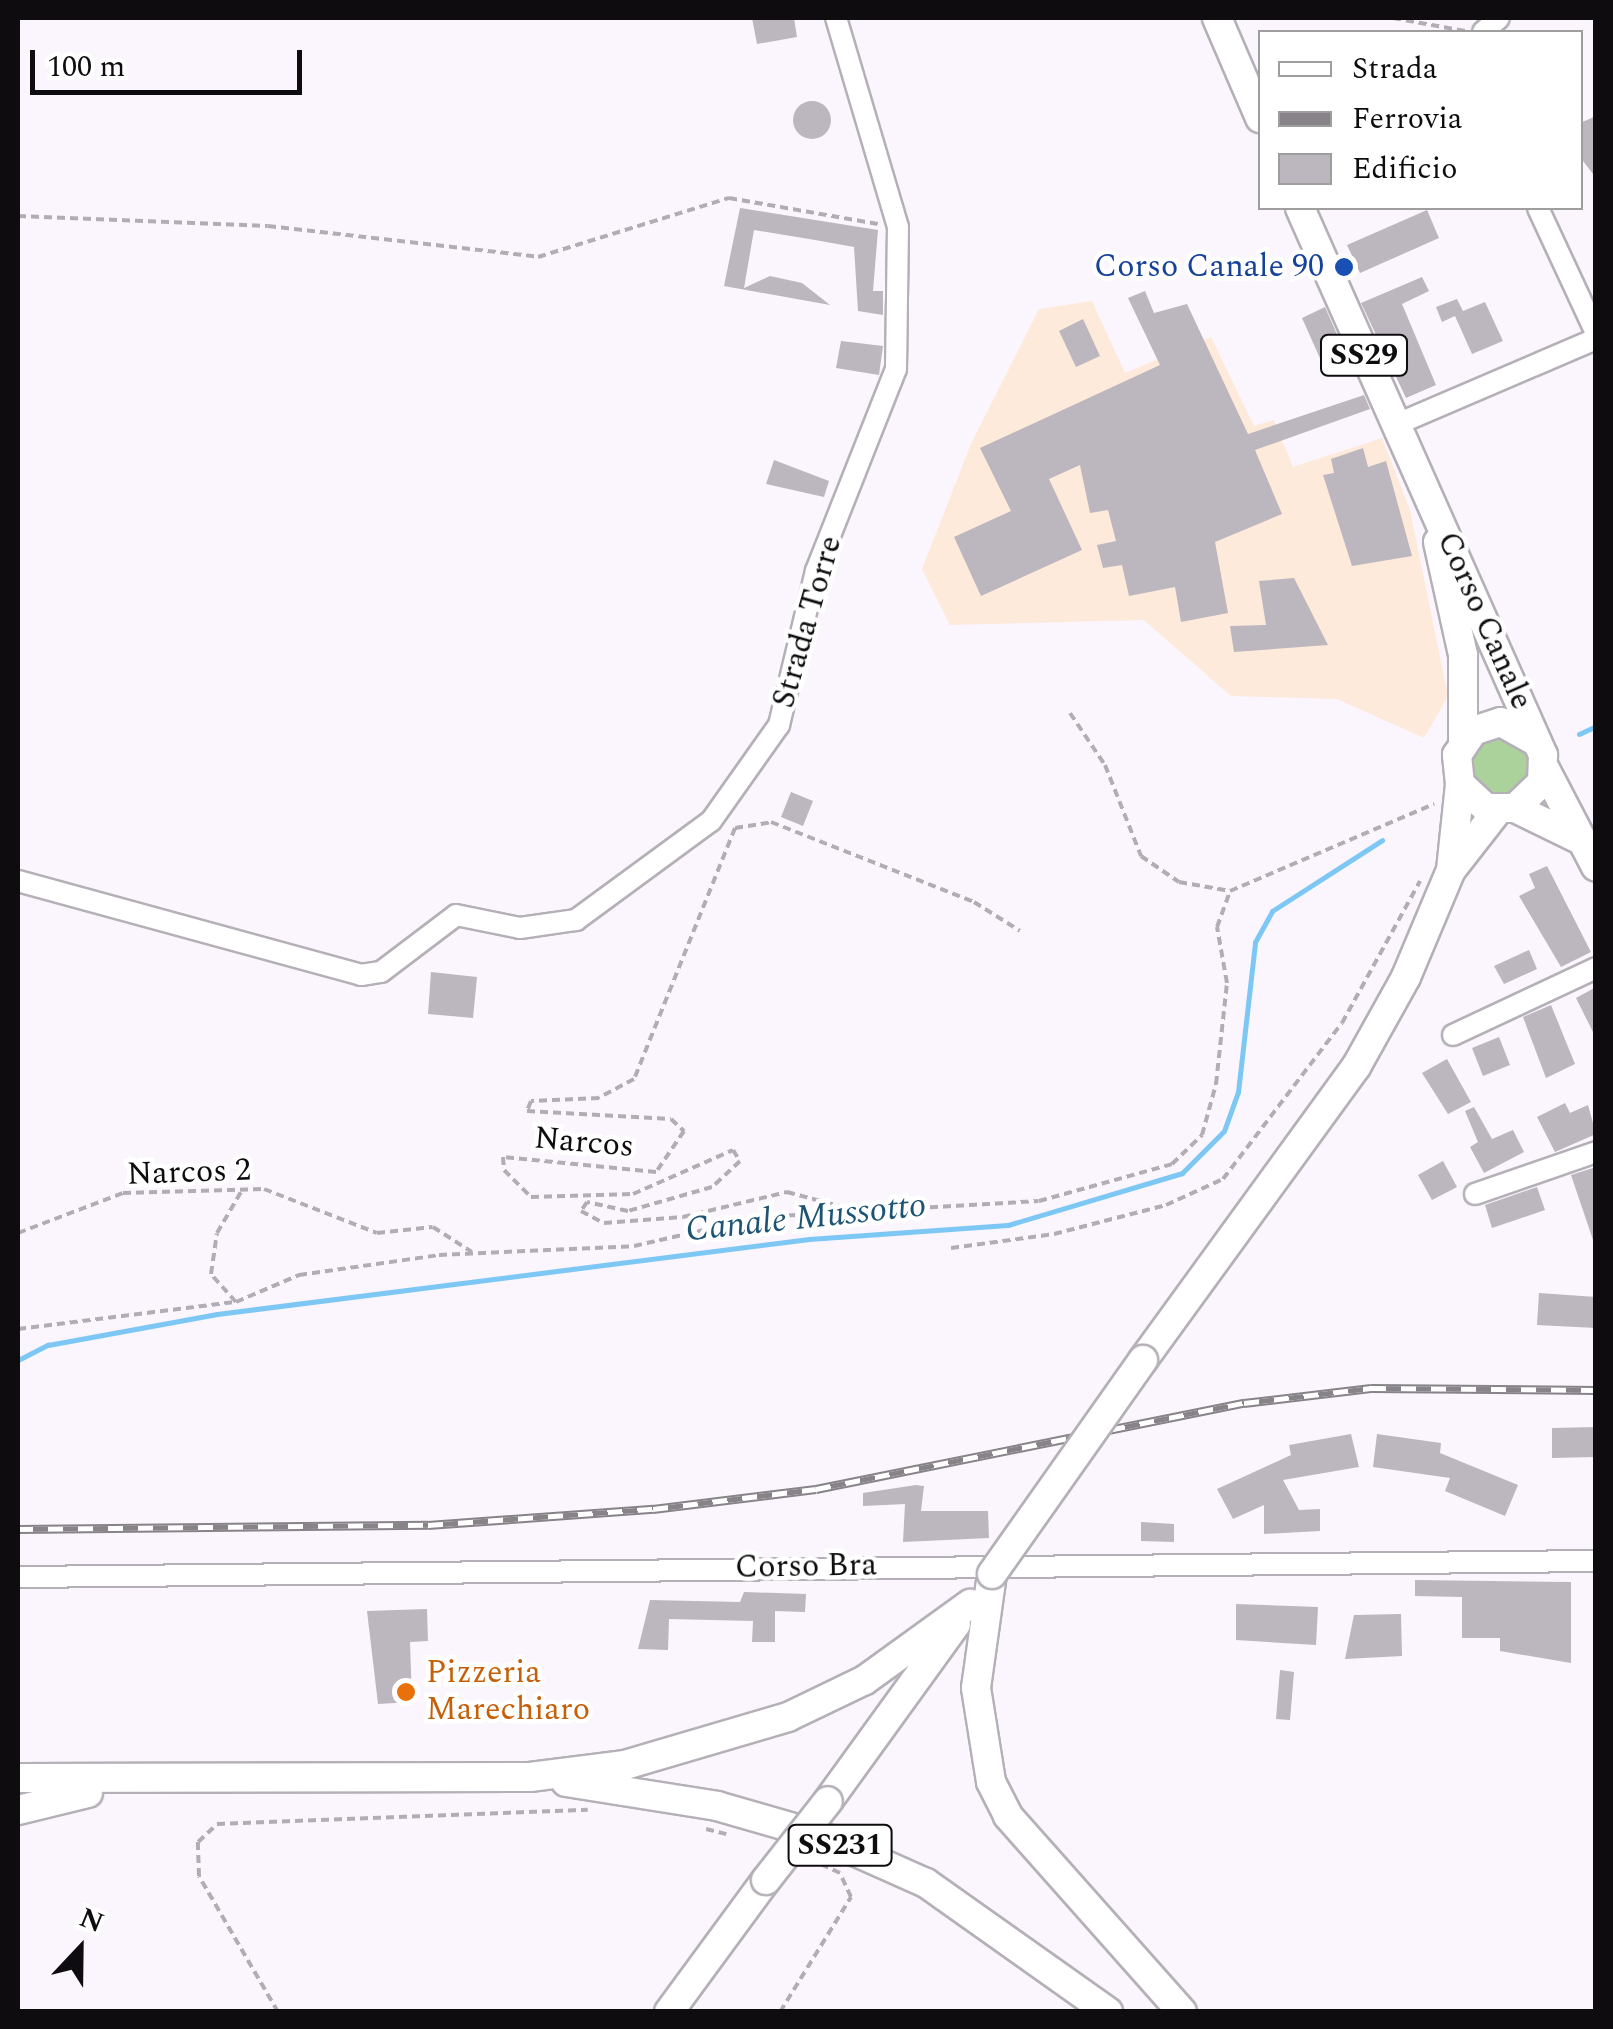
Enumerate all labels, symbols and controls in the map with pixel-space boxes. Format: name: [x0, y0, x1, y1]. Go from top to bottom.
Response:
scale bar: [35, 30, 308, 92]
legend: [1258, 30, 1583, 210]
text: 100 m: [47, 44, 125, 90]
text: Strada: [1352, 46, 1437, 92]
text: Ferrovia: [1352, 96, 1463, 142]
text: Edificio: [1352, 146, 1457, 192]
place label: Corso Canale 90: [1094, 248, 1324, 286]
marker: Corso Canale 90: [1333, 256, 1355, 278]
road number: SS29: [1319, 330, 1409, 380]
street label: Corso Canale: [1428, 526, 1540, 716]
street label: Strada Torre: [765, 531, 851, 713]
street label: Narcos: [533, 1120, 635, 1166]
street label: Narcos 2: [126, 1152, 252, 1194]
water label: Canale Mussotto: [684, 1184, 928, 1252]
street label: Corso Bra: [735, 1547, 877, 1587]
place label: Pizzeria Marechiaro: [426, 1655, 590, 1730]
marker: Pizzeria Marechiaro: [395, 1681, 417, 1703]
road number: SS231: [788, 1820, 892, 1870]
text: N: [73, 1897, 110, 1945]
north arrow: [30, 1899, 130, 1999]

